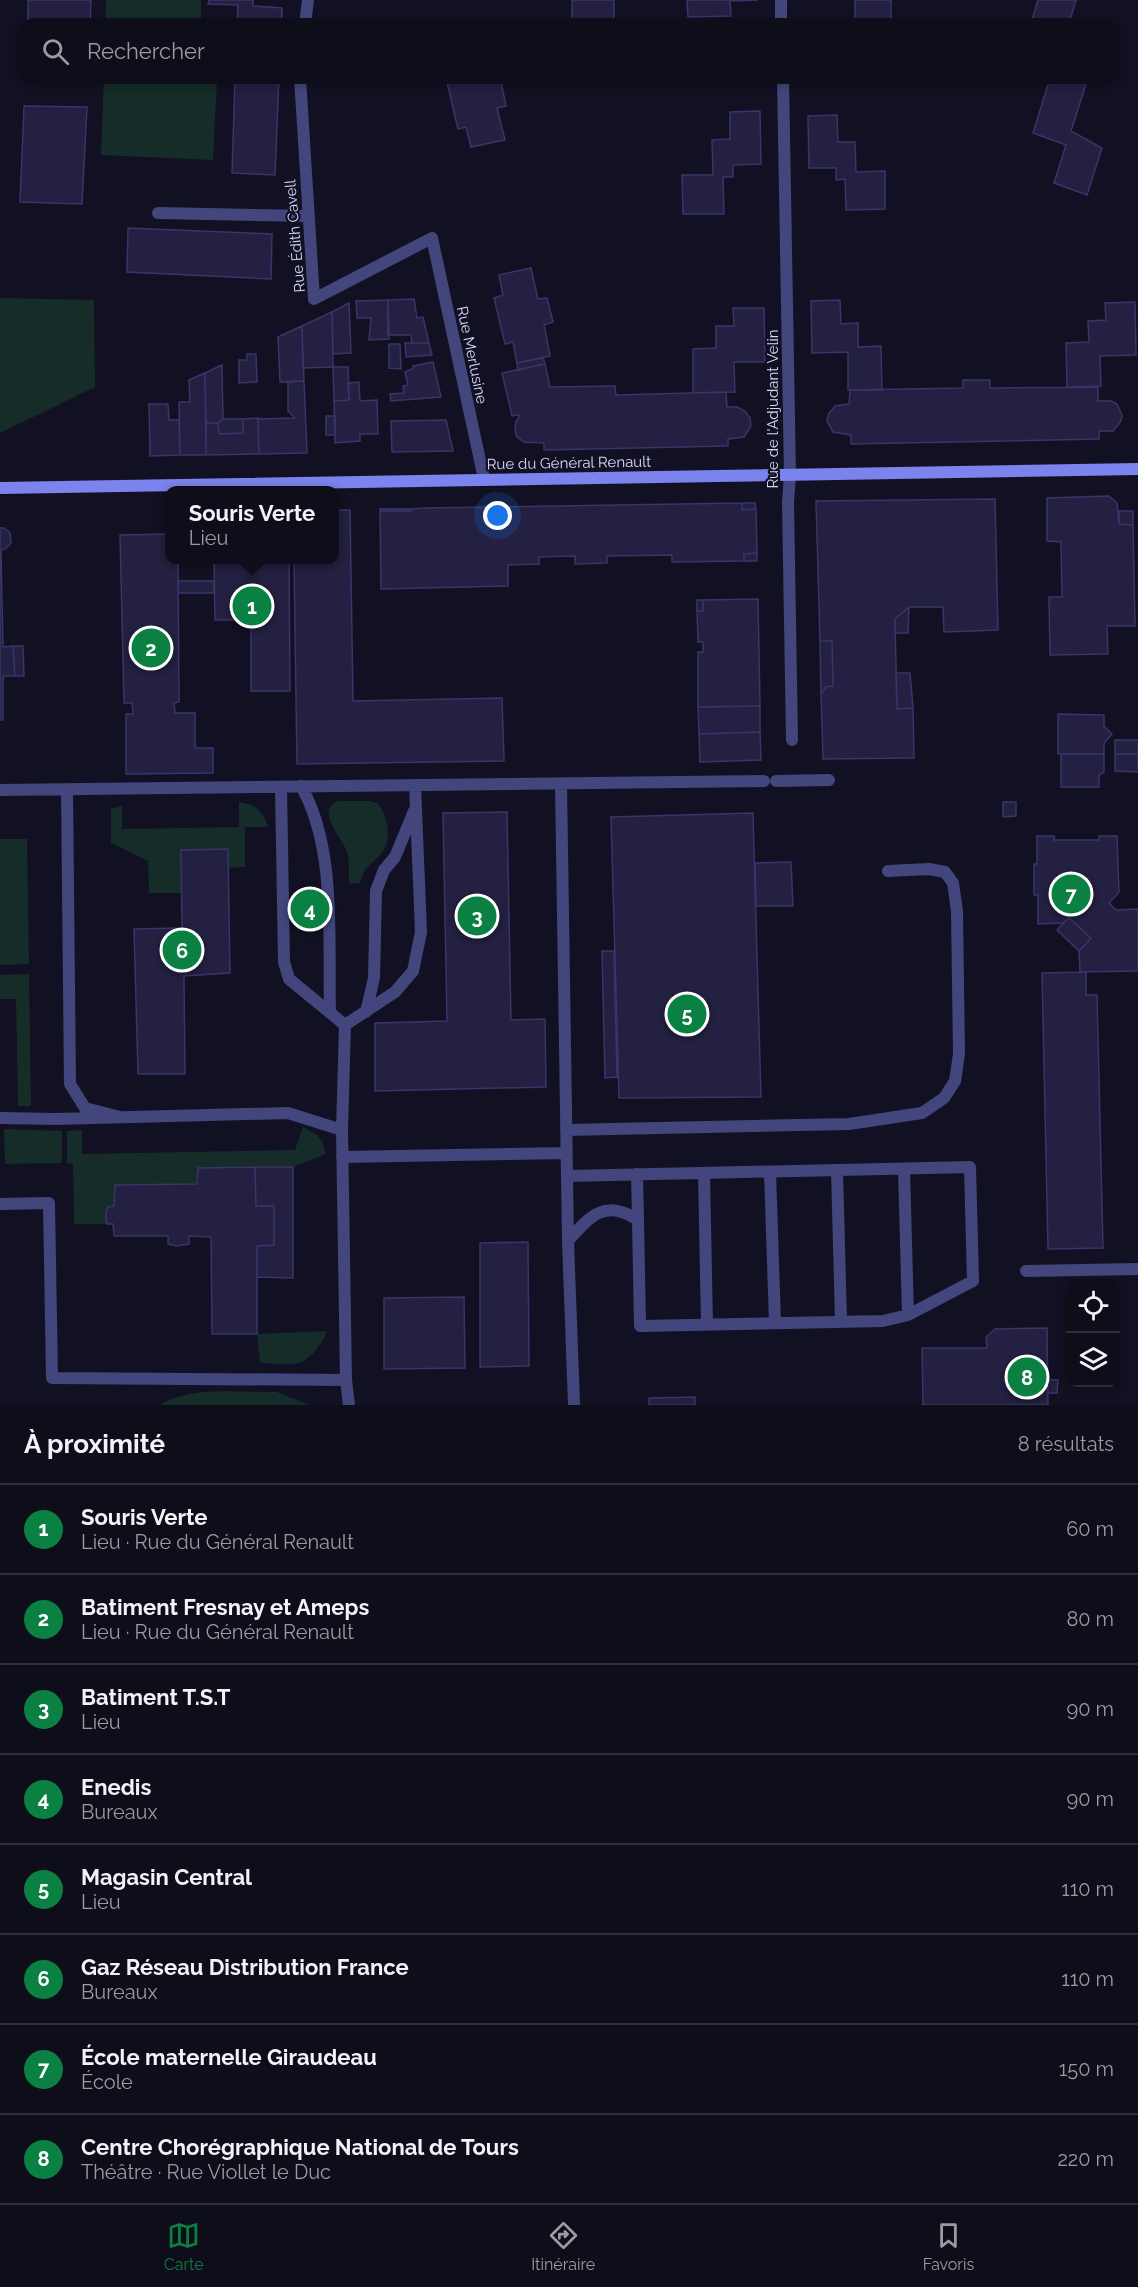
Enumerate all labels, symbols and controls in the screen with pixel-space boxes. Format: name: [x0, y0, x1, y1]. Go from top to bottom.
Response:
search box: [18, 18, 1120, 84]
icon: search: [39, 35, 72, 68]
text: Rechercher: [87, 38, 205, 64]
street label: Rue Édith Cavell: [281, 178, 309, 293]
street label: Rue Merlusine: [453, 305, 491, 406]
street label: Rue de l'Adjudant Velin: [764, 329, 782, 489]
street label: Rue du Général Renault: [487, 453, 651, 473]
popup: [165, 486, 339, 564]
text: Souris Verte: [189, 500, 315, 526]
your location: [483, 501, 512, 530]
text: Lieu: [189, 526, 228, 550]
pin: 1: [232, 584, 272, 628]
pin: 2: [132, 626, 170, 670]
pin: 7: [1052, 872, 1090, 916]
pin: 4: [290, 886, 330, 932]
pin: 3: [458, 894, 496, 938]
pin: 6: [162, 928, 201, 972]
pin: 5: [668, 992, 706, 1036]
map controls: [1066, 1279, 1120, 1387]
button: locate: [1066, 1279, 1120, 1333]
button: layers: [1066, 1333, 1120, 1387]
pin: 8: [1008, 1354, 1046, 1400]
text: À proximité: [24, 1429, 165, 1459]
text: 8 résultats: [1018, 1432, 1114, 1456]
text: Souris Verte: [81, 1504, 207, 1530]
text: 1: [39, 1517, 48, 1541]
text: 60 m: [1066, 1517, 1114, 1541]
text: Lieu · Rue du Général Renault: [81, 1530, 354, 1554]
text: Batiment Fresnay et Ameps: [81, 1594, 369, 1620]
text: 2: [38, 1607, 49, 1631]
text: 80 m: [1066, 1607, 1114, 1631]
text: Lieu · Rue du Général Renault: [81, 1620, 354, 1644]
text: Batiment T.S.T: [81, 1684, 230, 1710]
text: 3: [38, 1697, 49, 1721]
text: 90 m: [1067, 1697, 1114, 1721]
text: Lieu: [81, 1710, 121, 1734]
text: Enedis: [81, 1774, 151, 1800]
text: 4: [38, 1787, 49, 1811]
text: 90 m: [1067, 1787, 1114, 1811]
text: Bureaux: [81, 1800, 158, 1824]
text: Magasin Central: [81, 1864, 252, 1890]
text: 5: [38, 1877, 49, 1901]
text: 110 m: [1061, 1877, 1114, 1901]
text: Lieu: [81, 1890, 121, 1914]
text: Gaz Réseau Distribution France: [81, 1954, 409, 1980]
text: 6: [37, 1967, 50, 1991]
text: 110 m: [1061, 1967, 1114, 1991]
text: Bureaux: [81, 1980, 158, 2004]
text: École maternelle Giraudeau: [81, 2044, 377, 2070]
text: 7: [38, 2057, 49, 2081]
text: 150 m: [1059, 2057, 1114, 2081]
text: École: [81, 2070, 133, 2094]
text: Centre Chorégraphique National de Tours: [81, 2134, 519, 2160]
text: 8: [37, 2147, 50, 2171]
text: 220 m: [1057, 2147, 1114, 2171]
text: Théâtre · Rue Viollet le Duc: [81, 2160, 331, 2184]
tab: Carte: [164, 2219, 204, 2274]
tab: Itinéraire: [531, 2219, 595, 2274]
tab: Favoris: [923, 2219, 974, 2274]

